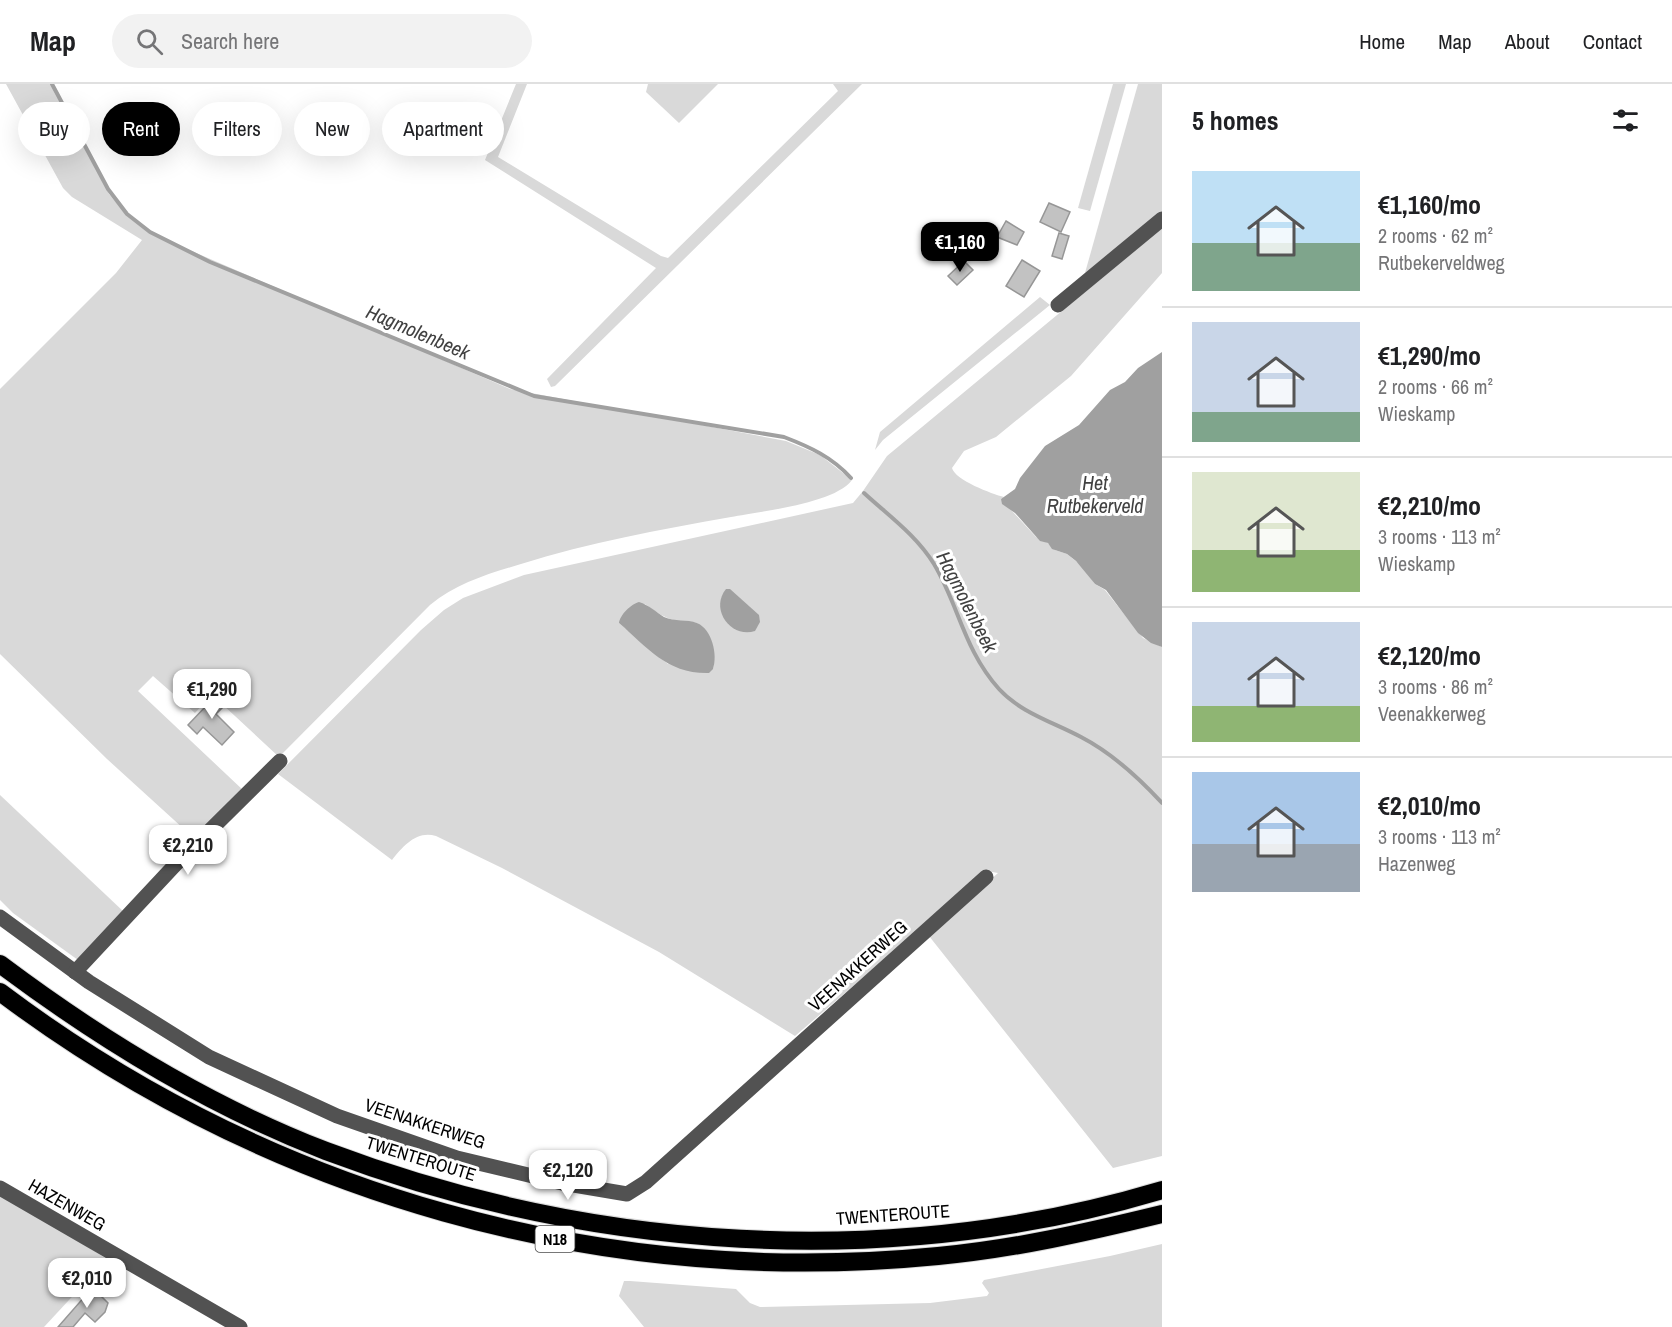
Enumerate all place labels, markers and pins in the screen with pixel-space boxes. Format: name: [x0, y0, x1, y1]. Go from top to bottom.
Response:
pin: €1,160: [911, 222, 1009, 273]
pin: €1,290: [163, 669, 261, 720]
pin: €2,210: [139, 825, 237, 876]
pin: €2,120: [519, 1150, 617, 1201]
pin: €2,010: [38, 1258, 136, 1309]

